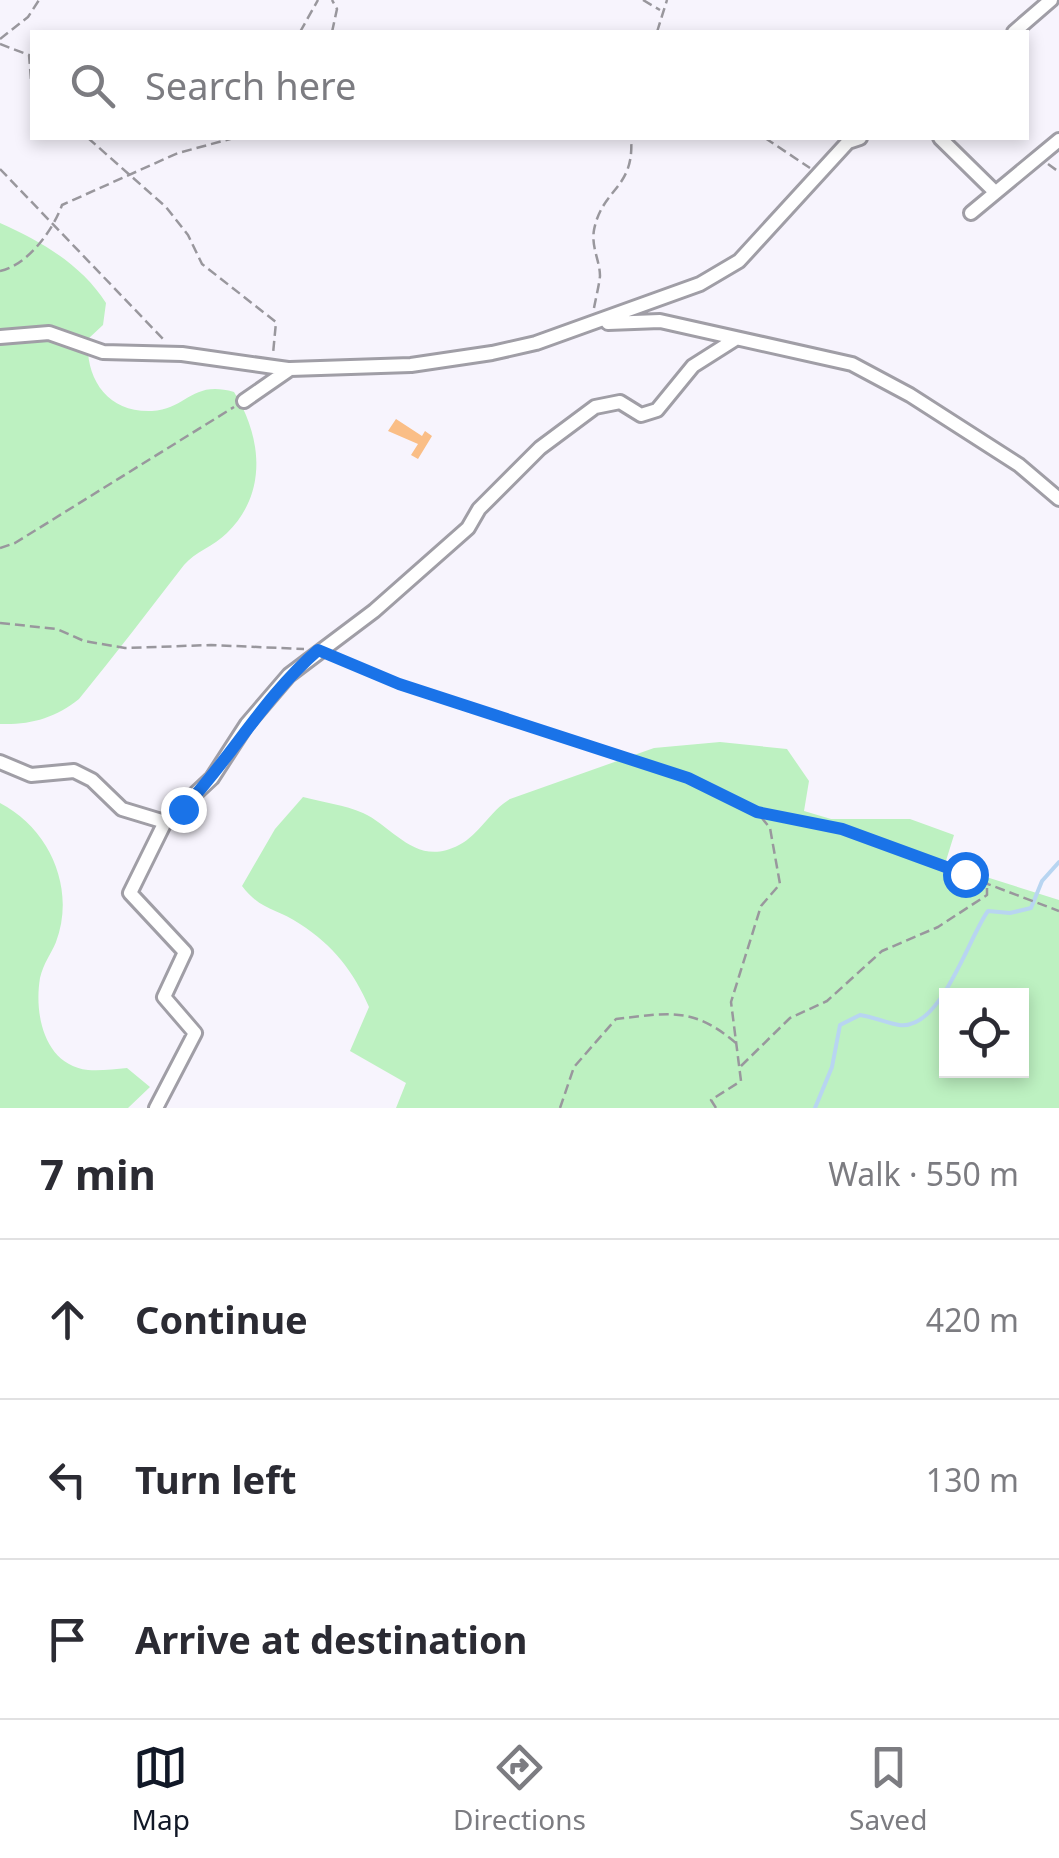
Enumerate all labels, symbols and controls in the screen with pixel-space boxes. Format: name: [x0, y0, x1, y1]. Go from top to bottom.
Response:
search box: [30, 30, 1029, 140]
icon: search: [65, 58, 120, 113]
text: Search here: [145, 59, 356, 111]
route end: [161, 787, 207, 833]
route start: [943, 852, 989, 898]
map controls: [939, 988, 1029, 1078]
button: locate: [939, 988, 1029, 1078]
text: 7 min: [40, 1145, 156, 1202]
text: Walk · 550 m: [828, 1152, 1019, 1195]
icon: ahead: [40, 1292, 95, 1347]
text: Continue: [135, 1293, 308, 1345]
text: 420 m: [926, 1298, 1019, 1341]
icon: left: [40, 1452, 95, 1507]
text: Turn left: [135, 1453, 297, 1505]
text: 130 m: [926, 1458, 1019, 1501]
icon: arrive: [40, 1612, 95, 1667]
text: Arrive at destination: [135, 1613, 527, 1665]
tab: Map: [132, 1740, 190, 1838]
tab: Directions: [453, 1740, 586, 1838]
tab: Saved: [849, 1740, 927, 1838]

